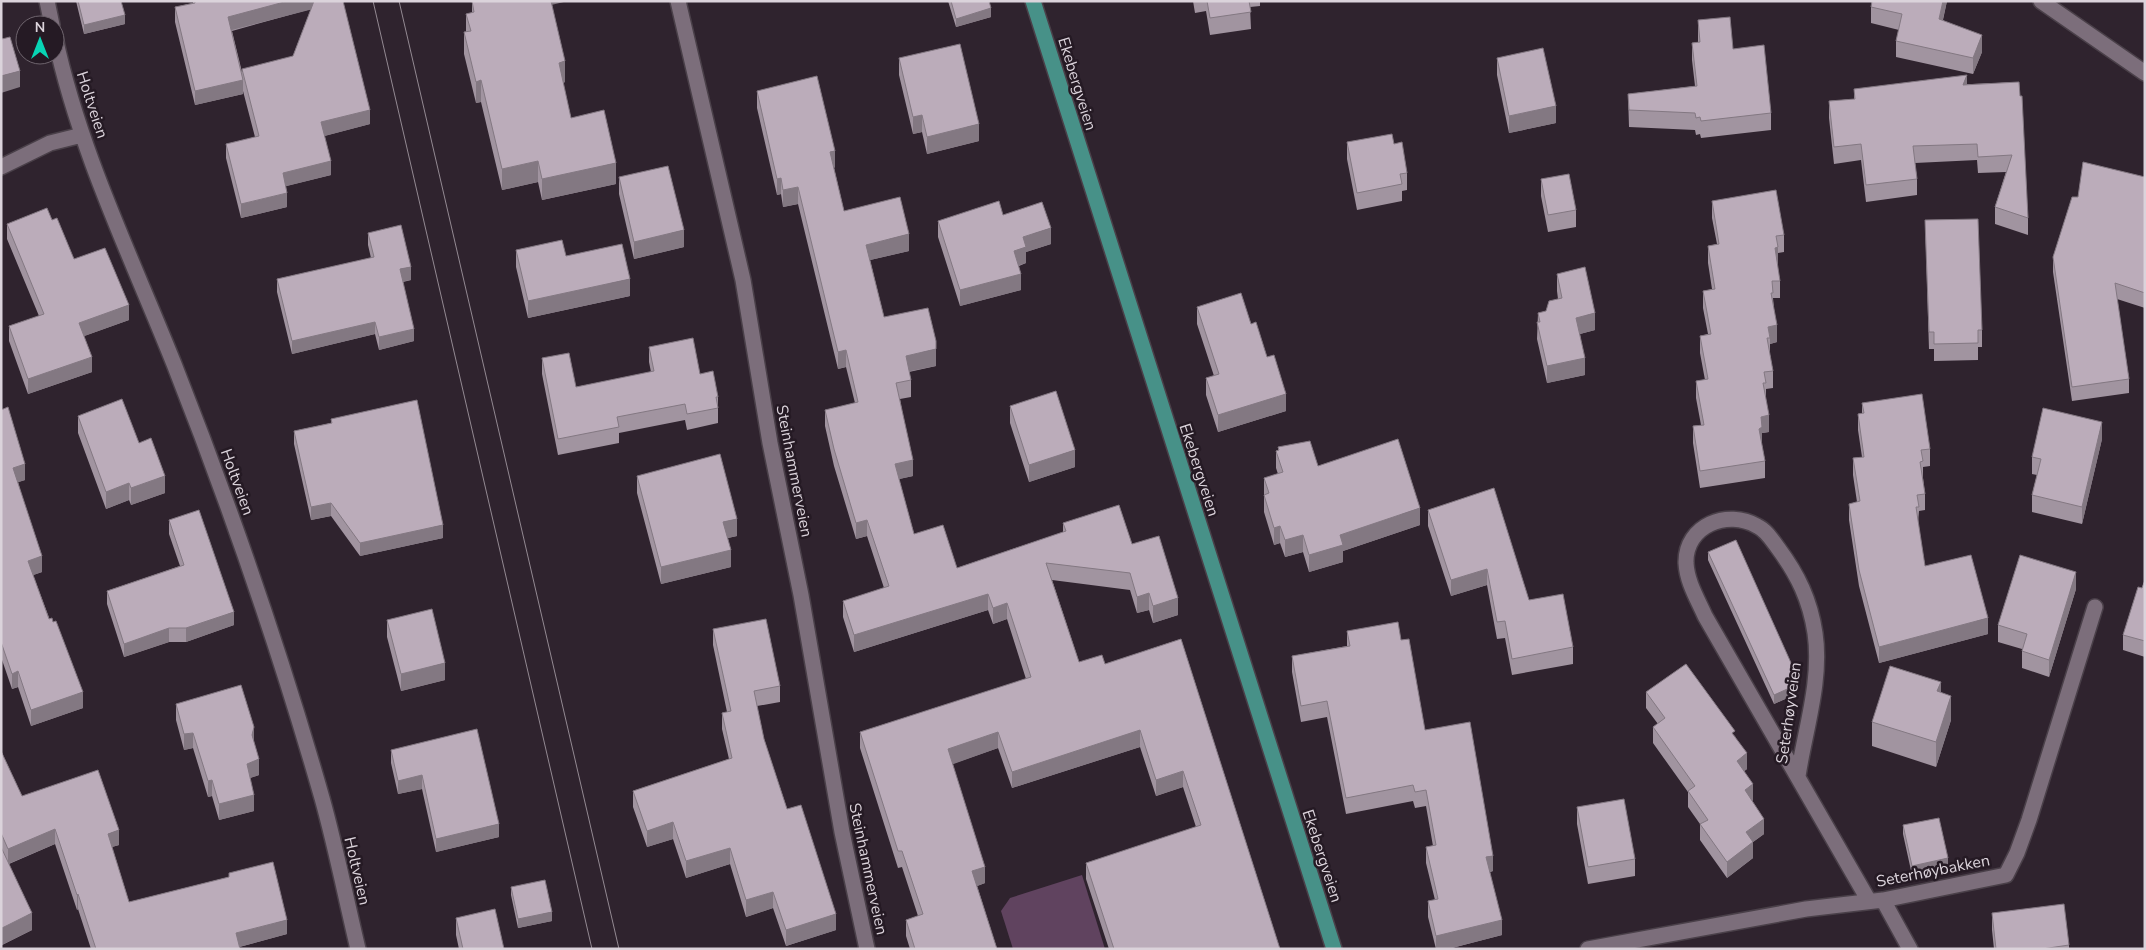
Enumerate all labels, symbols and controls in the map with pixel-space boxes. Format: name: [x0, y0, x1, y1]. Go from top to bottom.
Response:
north arrow: [15, 15, 65, 65]
text: N: [35, 18, 45, 37]
street label: Ekebergveien: [1052, 35, 1102, 133]
street label: Holtveien: [71, 69, 113, 141]
street label: Steinhammerveien: [770, 403, 818, 539]
street label: Ekebergveien: [1174, 421, 1224, 519]
street label: Holtveien: [215, 446, 259, 518]
street label: Seterhøyveien: [1771, 661, 1807, 765]
street label: Steinhammerveien: [843, 801, 893, 937]
street label: Ekebergveien: [1297, 807, 1347, 905]
street label: Holtveien: [338, 835, 376, 907]
street label: Seterhøybakken: [1874, 849, 1992, 893]

